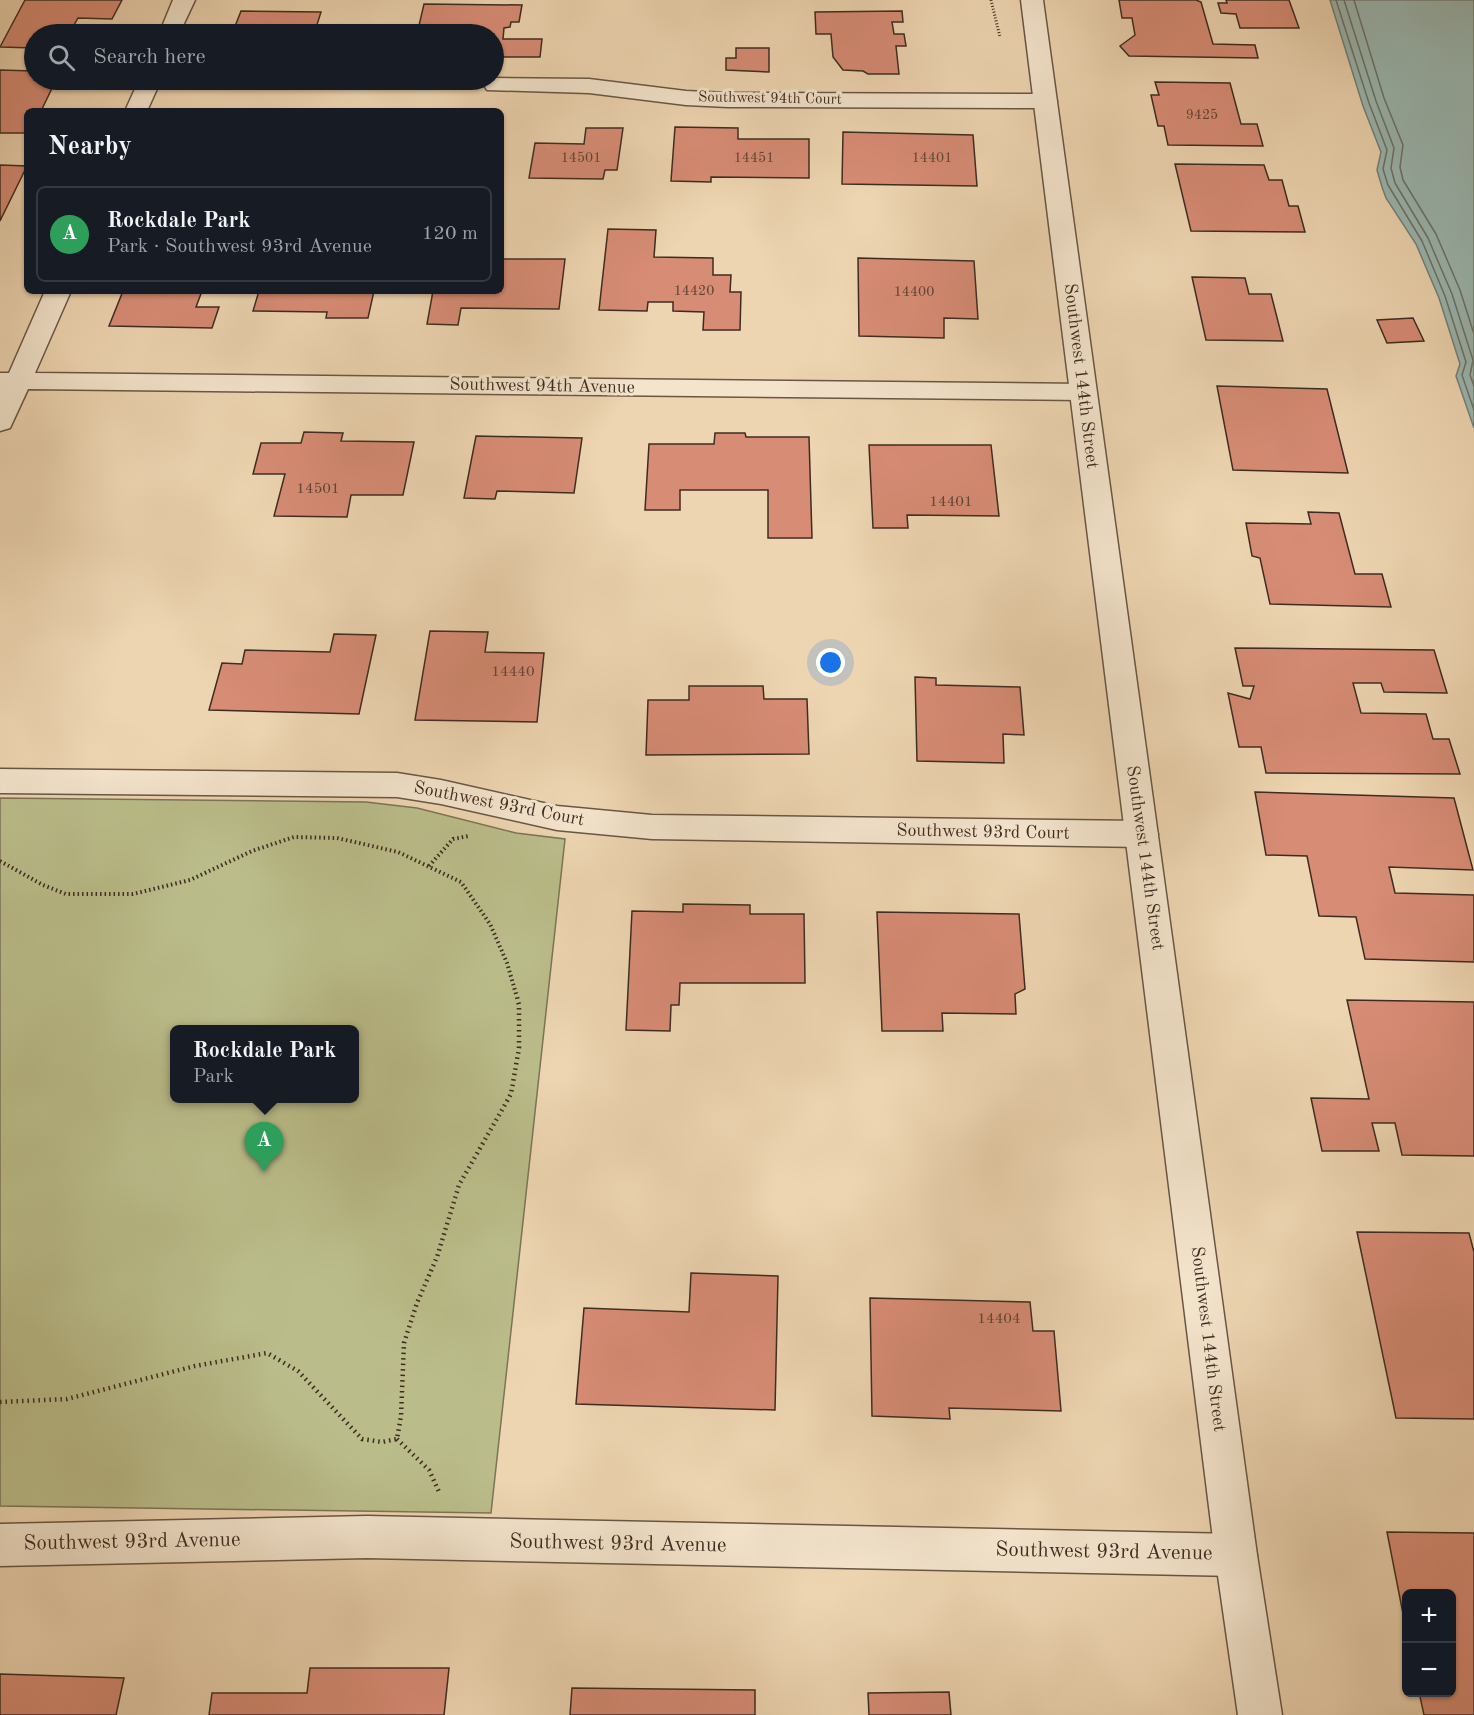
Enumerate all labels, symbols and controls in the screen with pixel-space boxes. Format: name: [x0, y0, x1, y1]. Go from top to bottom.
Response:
search box: [24, 24, 504, 90]
icon: search: [45, 41, 78, 74]
text: Search here: [93, 46, 206, 68]
street label: Southwest 94th Court: [698, 90, 842, 108]
house number: 9425: [1186, 108, 1218, 122]
text: Nearby: [48, 134, 132, 160]
house number: 14501: [561, 151, 601, 165]
house number: 14451: [734, 151, 774, 165]
house number: 14401: [912, 151, 952, 165]
text: Rockdale Park: [107, 210, 251, 232]
text: A: [62, 224, 77, 244]
text: 120 m: [422, 224, 478, 244]
text: Park · Southwest 93rd Avenue: [107, 237, 372, 257]
street label: Southwest 144th Street: [1061, 282, 1101, 470]
house number: 14420: [674, 284, 714, 298]
house number: 14400: [894, 285, 934, 299]
street label: Southwest 94th Avenue: [449, 375, 635, 397]
house number: 14501: [296, 482, 340, 497]
house number: 14401: [929, 495, 973, 510]
your location: [816, 648, 845, 677]
house number: 14440: [491, 665, 535, 680]
street label: Southwest 144th Street: [1123, 764, 1167, 952]
street label: Southwest 93rd Court: [412, 779, 586, 829]
street label: Southwest 93rd Court: [896, 821, 1070, 843]
popup: [170, 1025, 359, 1103]
text: Rockdale Park: [193, 1040, 336, 1062]
text: Park: [193, 1067, 234, 1087]
pin: A: [244, 1122, 284, 1172]
street label: Southwest 144th Street: [1188, 1245, 1228, 1433]
house number: 14404: [977, 1312, 1021, 1327]
street label: Southwest 93rd Avenue: [23, 1530, 241, 1554]
street label: Southwest 93rd Avenue: [509, 1532, 727, 1556]
street label: Southwest 93rd Avenue: [995, 1540, 1213, 1564]
map controls: [1402, 1589, 1456, 1697]
button: +: [1402, 1589, 1456, 1643]
button: −: [1402, 1643, 1456, 1697]

